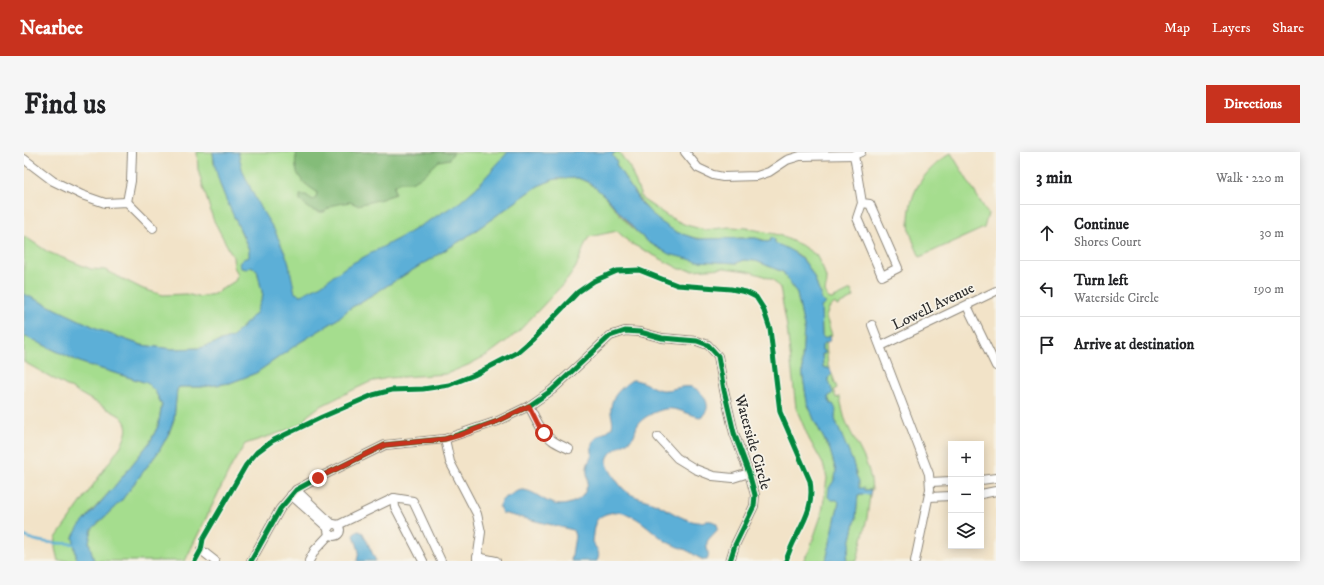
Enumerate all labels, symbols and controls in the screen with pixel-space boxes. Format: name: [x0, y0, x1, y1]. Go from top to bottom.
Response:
text: Nearbee: [20, 17, 83, 40]
text: Map: [1164, 19, 1190, 37]
text: Layers: [1212, 19, 1250, 37]
text: Share: [1272, 19, 1304, 37]
button: Directions: [1206, 85, 1300, 123]
text: Find us: [24, 87, 106, 122]
text: 3 min: [1036, 167, 1072, 189]
text: Walk · 220 m: [1216, 170, 1284, 186]
text: Continue: [1074, 215, 1129, 234]
icon: ahead: [1036, 222, 1058, 244]
text: 30 m: [1260, 225, 1284, 241]
text: Shores Court: [1074, 234, 1141, 250]
text: Turn left: [1074, 271, 1128, 290]
street label: Lowell Avenue: [889, 278, 978, 335]
icon: left: [1036, 278, 1058, 300]
text: 190 m: [1253, 281, 1284, 297]
text: Waterside Circle: [1074, 290, 1159, 306]
icon: arrive: [1036, 334, 1058, 356]
text: Arrive at destination: [1074, 335, 1194, 354]
street label: Waterside Circle: [730, 391, 775, 492]
route start: [535, 424, 553, 442]
map controls: [948, 441, 984, 549]
button: +: [948, 441, 984, 477]
route end: [309, 469, 327, 487]
button: −: [948, 477, 984, 513]
button: layers: [948, 513, 984, 549]

